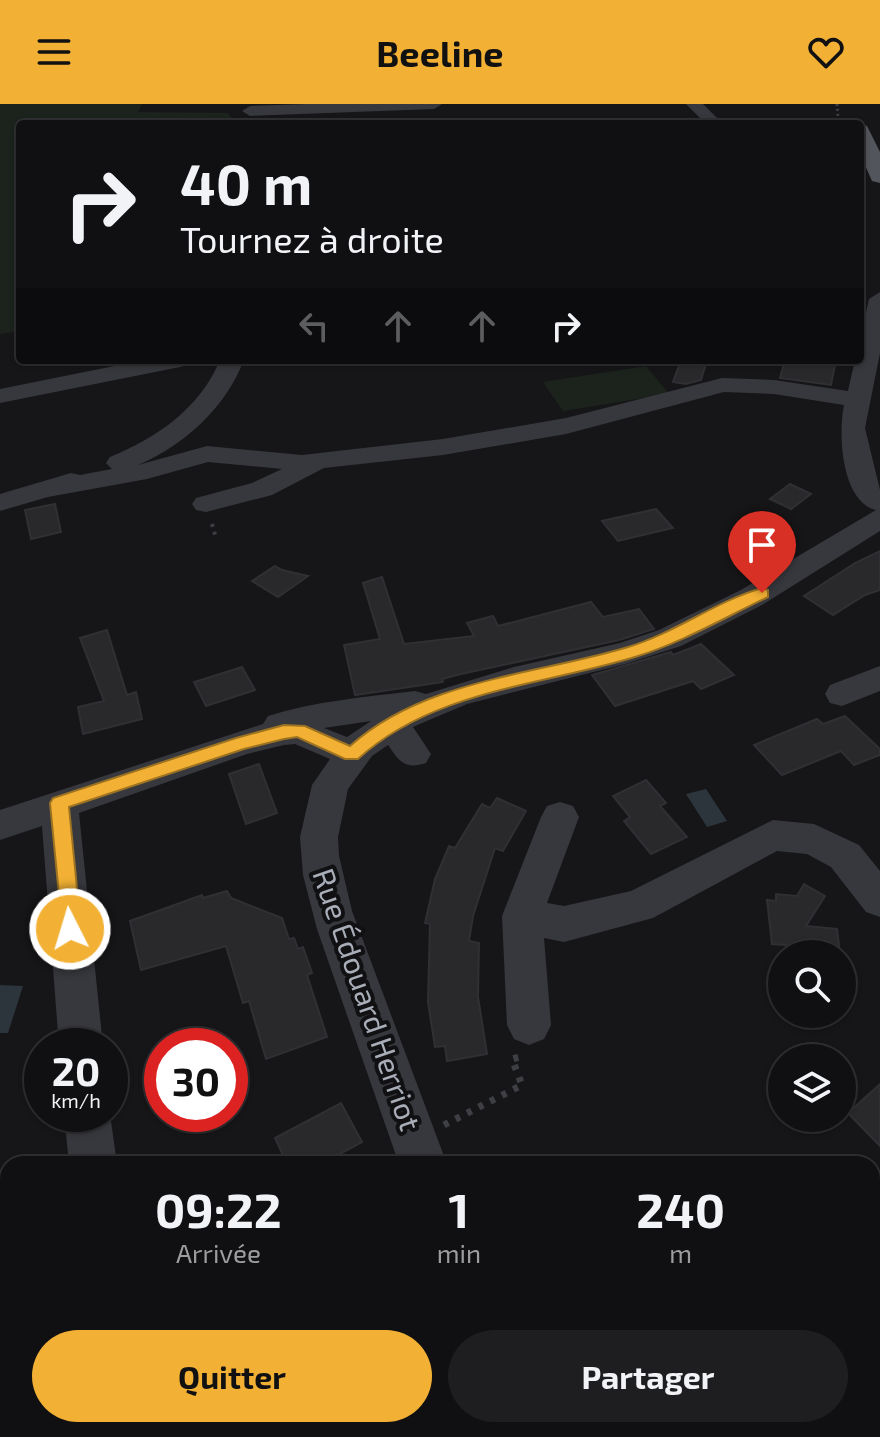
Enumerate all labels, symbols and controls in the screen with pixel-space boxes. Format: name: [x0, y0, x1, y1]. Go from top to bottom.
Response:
icon: menu: [32, 30, 76, 74]
icon: heart: [804, 30, 848, 74]
text: Beeline: [376, 31, 504, 74]
text: 40 m: [180, 149, 312, 216]
icon: right: [48, 152, 152, 256]
text: Tournez à droite: [180, 217, 444, 260]
icon: left: [292, 304, 336, 348]
icon: ahead: [376, 304, 420, 348]
icon: ahead: [460, 304, 504, 348]
icon: right: [544, 304, 588, 348]
pin: [728, 511, 796, 593]
icon: arrive: [740, 523, 784, 567]
street label: Rue Édouard Herriot: [306, 863, 430, 1135]
position arrow: [28, 887, 112, 971]
map controls: [768, 940, 856, 1132]
button: search: [768, 940, 856, 1028]
speed limit sign: 30: [144, 1028, 248, 1132]
button: layers: [768, 1044, 856, 1132]
text: 20: [52, 1046, 100, 1094]
text: km/h: [51, 1088, 101, 1112]
text: 09:22: [155, 1180, 282, 1238]
text: 1: [449, 1180, 469, 1238]
text: 240: [636, 1180, 725, 1238]
text: Arrivée: [176, 1237, 261, 1268]
text: min: [437, 1237, 481, 1268]
text: m: [669, 1237, 692, 1268]
button: Quitter: [32, 1330, 432, 1422]
button: Partager: [448, 1330, 848, 1422]

